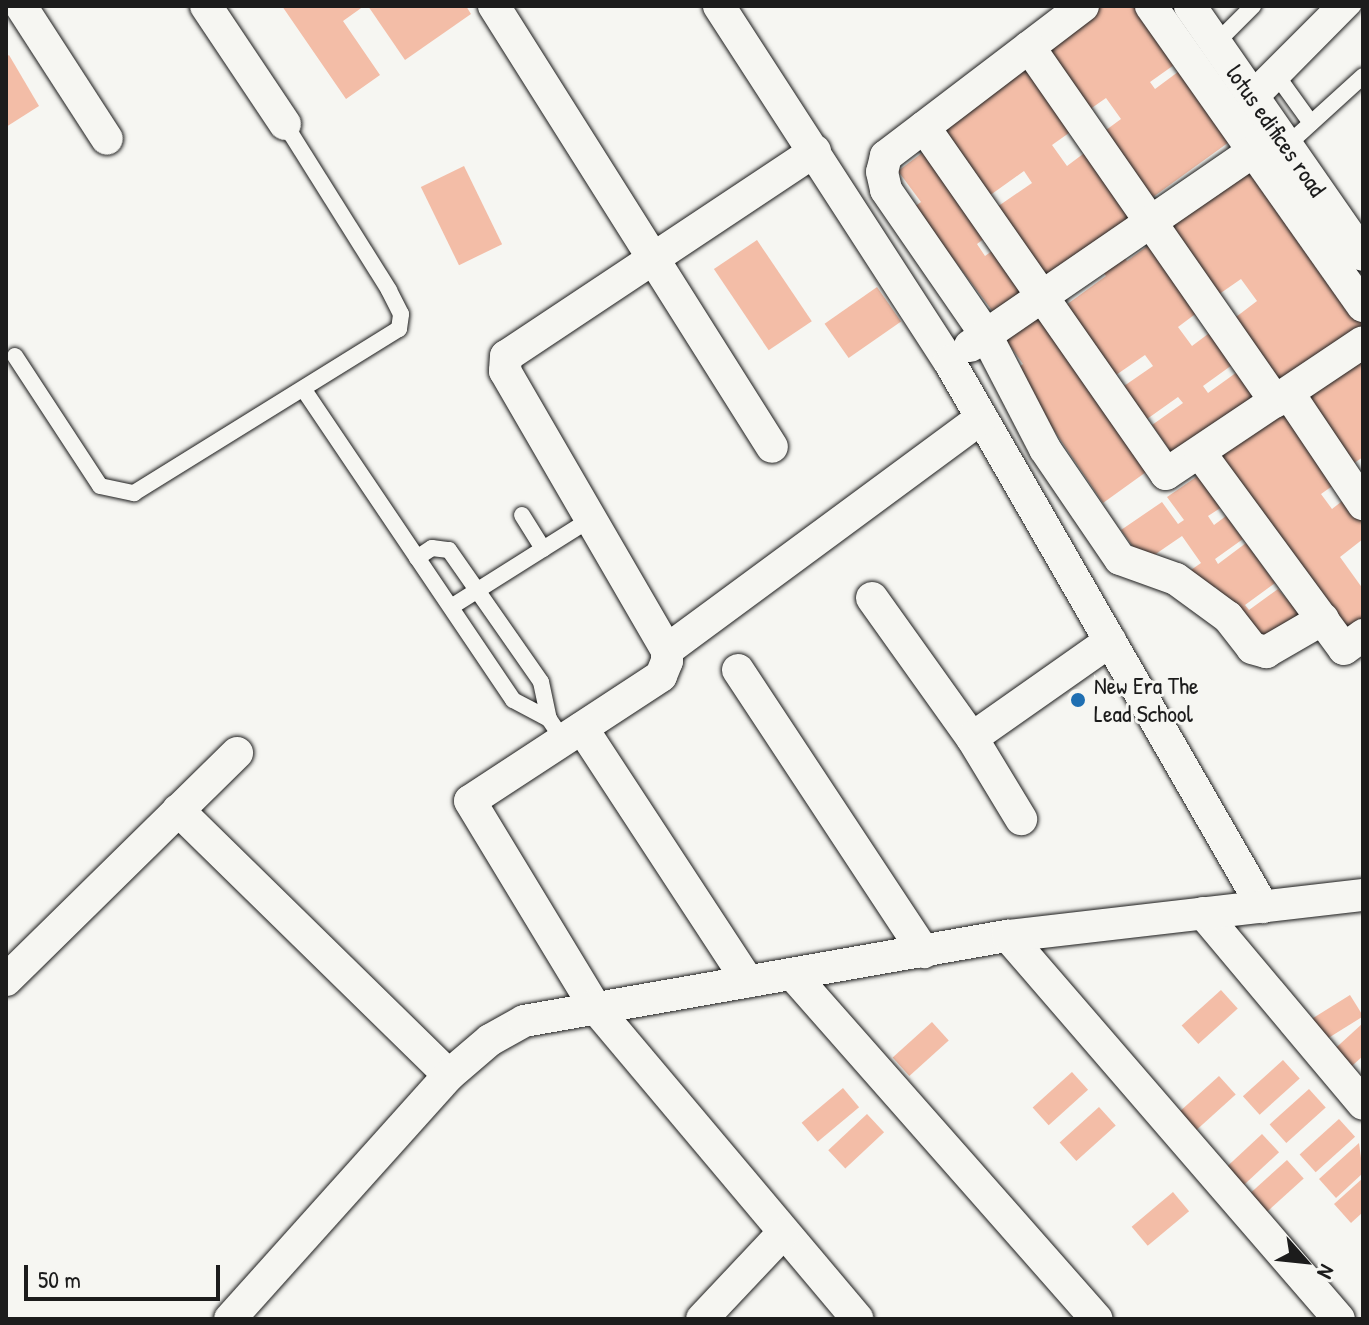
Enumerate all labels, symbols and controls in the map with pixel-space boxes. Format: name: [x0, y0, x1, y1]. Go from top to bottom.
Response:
street label: lotus edifices road: [1220, 60, 1332, 202]
place label: New Era The Lead School: [1094, 672, 1199, 728]
marker: New Era The Lead School: [1069, 691, 1087, 709]
north arrow: [1265, 1221, 1345, 1301]
scale bar: [28, 1249, 224, 1299]
text: N: [1310, 1260, 1342, 1284]
text: 50 m: [38, 1263, 81, 1295]

